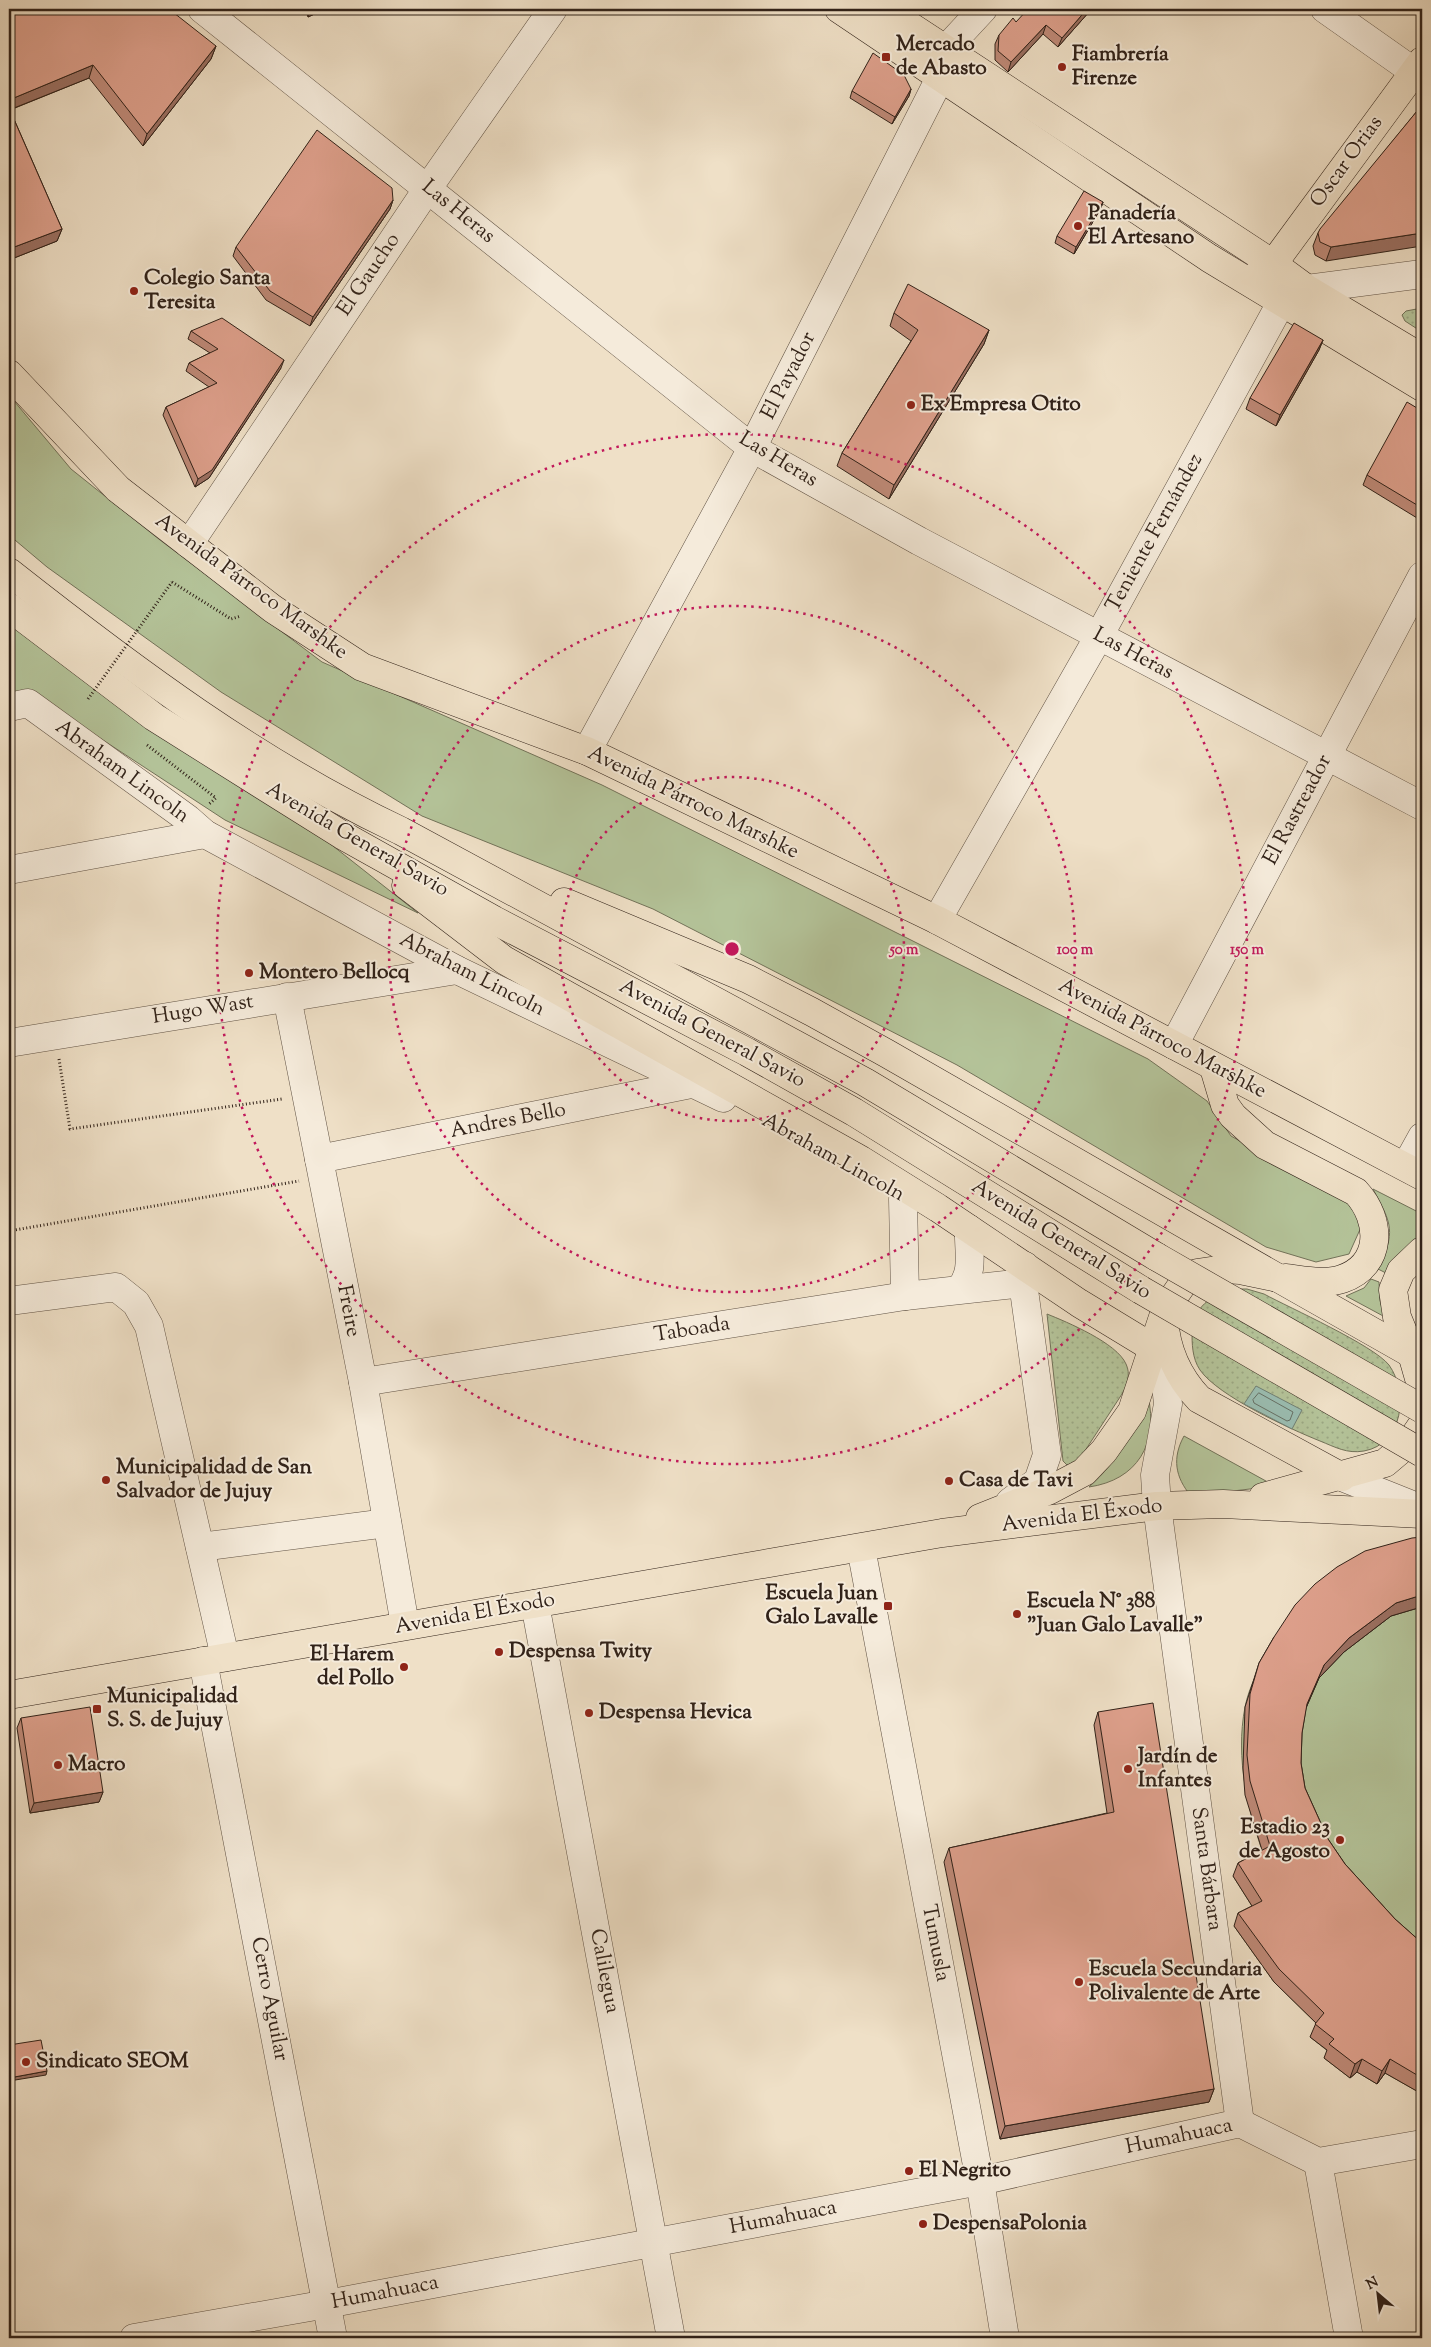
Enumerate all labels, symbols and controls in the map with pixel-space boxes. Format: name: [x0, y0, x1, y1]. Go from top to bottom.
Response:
place label: Mercado de Abasto: [896, 30, 987, 84]
place label: Fiambrería Firenze: [1072, 40, 1169, 94]
marker: Mercado de Abasto: [880, 51, 892, 63]
marker: Fiambrería Firenze: [1056, 61, 1068, 73]
street label: Oscar Orias: [1303, 110, 1391, 214]
street label: Las Heras: [415, 173, 501, 251]
place label: Panadería El Artesano: [1088, 199, 1195, 253]
marker: Panadería El Artesano: [1072, 220, 1084, 232]
street label: El Gaucho: [330, 227, 408, 323]
place label: Colegio Santa Teresita: [144, 264, 271, 318]
marker: Colegio Santa Teresita: [128, 285, 140, 297]
street label: El Payador: [754, 327, 824, 425]
place label: Ex Empresa Otito: [921, 390, 1081, 420]
marker: Ex Empresa Otito: [905, 399, 917, 411]
street label: Las Heras: [733, 425, 823, 495]
street label: Teniente Fernández: [1099, 448, 1211, 618]
street label: Avenida Párroco Marshke: [148, 507, 354, 667]
street label: Las Heras: [1087, 620, 1179, 688]
street label: Abraham Lincoln: [49, 713, 195, 831]
street label: Avenida Párroco Marshke: [582, 739, 804, 867]
street label: El Rastreador: [1256, 749, 1340, 871]
street label: Avenida General Savio: [260, 775, 454, 905]
street label: Abraham Lincoln: [394, 925, 550, 1025]
centre of rings: [723, 940, 741, 958]
text: 50 m: [889, 940, 919, 961]
text: 100 m: [1057, 940, 1094, 961]
text: 150 m: [1230, 940, 1264, 961]
place label: Montero Bellocq: [259, 958, 410, 988]
marker: Montero Bellocq: [243, 967, 255, 979]
street label: Avenida Párroco Marshke: [1053, 971, 1271, 1107]
street label: Avenida General Savio: [613, 972, 811, 1096]
street label: Hugo Wast: [150, 987, 256, 1033]
street label: Andres Bello: [448, 1095, 568, 1147]
street label: Abraham Lincoln: [756, 1106, 910, 1210]
street label: Avenida General Savio: [965, 1172, 1157, 1308]
street label: Freire: [328, 1282, 368, 1340]
street label: Taboada: [652, 1309, 732, 1351]
place label: Municipalidad de San Salvador de Jujuy: [116, 1453, 312, 1507]
place label: Casa de Tavi: [959, 1466, 1073, 1496]
marker: Municipalidad de San Salvador de Jujuy: [100, 1474, 112, 1486]
marker: Casa de Tavi: [943, 1475, 955, 1487]
street label: Avenida El Éxodo: [1000, 1491, 1164, 1541]
place label: Escuela Juan Galo Lavalle: [766, 1579, 879, 1633]
street label: Avenida El Éxodo: [393, 1585, 557, 1643]
place label: Escuela N° 388 "Juan Galo Lavalle": [1027, 1587, 1203, 1641]
marker: Escuela Juan Galo Lavalle: [882, 1600, 894, 1612]
marker: Escuela N° 388 "Juan Galo Lavalle": [1011, 1608, 1023, 1620]
place label: Despensa Twity: [509, 1637, 653, 1667]
place label: El Harem del Pollo: [310, 1640, 395, 1694]
marker: Despensa Twity: [493, 1646, 505, 1658]
marker: El Harem del Pollo: [398, 1661, 410, 1673]
place label: Municipalidad S. S. de Jujuy: [107, 1682, 238, 1736]
place label: Despensa Hevica: [599, 1698, 752, 1728]
marker: Municipalidad S. S. de Jujuy: [91, 1703, 103, 1715]
marker: Despensa Hevica: [583, 1707, 595, 1719]
place label: Jardín de Infantes: [1136, 1742, 1218, 1796]
place label: Macro: [68, 1750, 126, 1780]
marker: Macro: [52, 1759, 64, 1771]
marker: Jardín de Infantes: [1122, 1763, 1134, 1775]
street label: Santa Bárbara: [1182, 1805, 1230, 1933]
place label: Estadio 23 de Agosto: [1239, 1813, 1331, 1867]
marker: Estadio 23 de Agosto: [1334, 1834, 1346, 1846]
street label: Tumusla: [913, 1902, 957, 1984]
street label: Calilegua: [581, 1926, 627, 2016]
street label: Cerro Aguilar: [242, 1934, 296, 2064]
place label: Escuela Secundaria Polivalente de Arte: [1089, 1955, 1262, 2009]
marker: Escuela Secundaria Polivalente de Arte: [1073, 1976, 1085, 1988]
place label: Sindicato SEOM: [36, 2047, 189, 2077]
marker: Sindicato SEOM: [20, 2056, 32, 2068]
street label: Humahuaca: [1123, 2111, 1236, 2163]
place label: El Negrito: [919, 2156, 1011, 2186]
marker: El Negrito: [903, 2165, 915, 2177]
street label: Humahuaca: [727, 2193, 839, 2243]
place label: DespensaPolonia: [933, 2209, 1087, 2239]
marker: DespensaPolonia: [917, 2218, 929, 2230]
street label: Humahuaca: [329, 2268, 441, 2318]
north arrow: [1354, 2270, 1404, 2320]
text: N: [1363, 2273, 1382, 2296]

